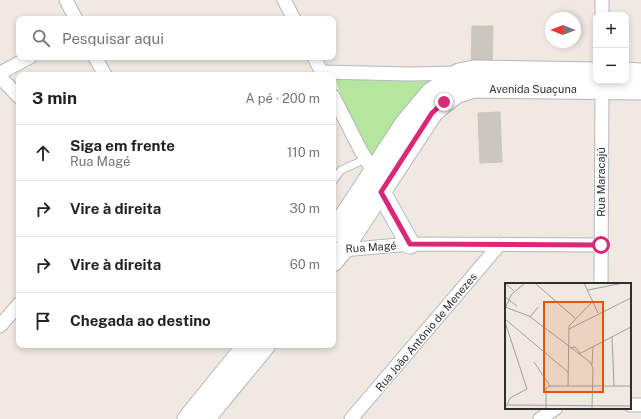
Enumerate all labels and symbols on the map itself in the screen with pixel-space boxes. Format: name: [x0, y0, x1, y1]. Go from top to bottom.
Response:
north arrow: [545, 12, 581, 48]
street label: Avenida Suaçuna: [489, 83, 577, 96]
route end: [435, 93, 453, 111]
street label: Rua Maracajú: [595, 147, 607, 217]
route start: [592, 236, 610, 254]
street label: Rua Magé: [345, 239, 397, 255]
street label: Rua João Antônio de Menezes: [373, 270, 479, 394]
inset map: [505, 283, 631, 409]

